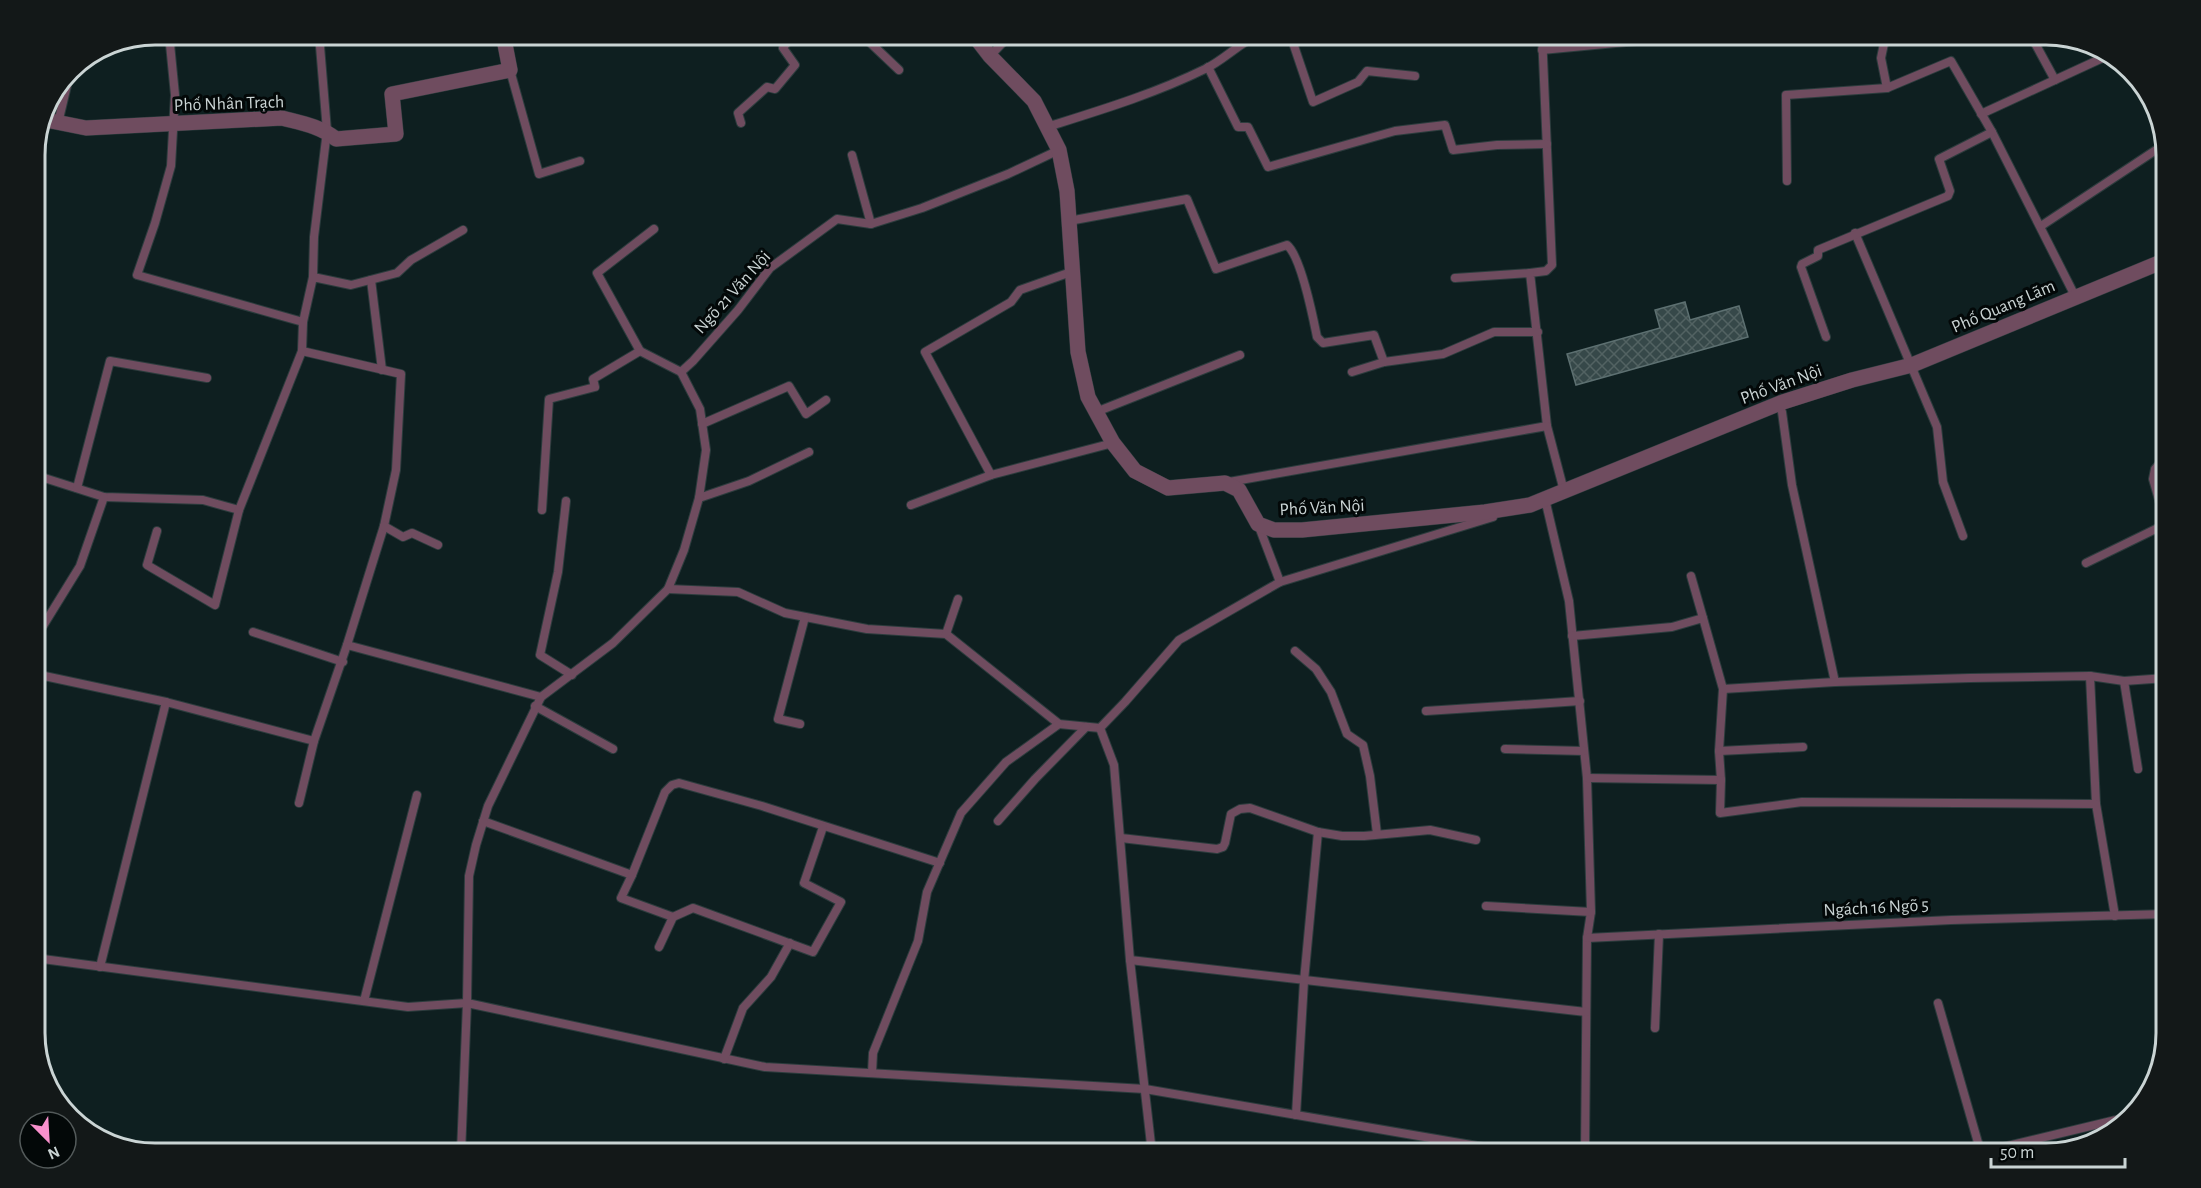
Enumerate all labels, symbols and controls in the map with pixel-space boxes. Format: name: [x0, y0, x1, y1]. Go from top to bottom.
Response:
street label: Phố Nhân Trạch: [174, 92, 285, 115]
street label: Ngõ 21 Văn Nội: [691, 248, 774, 338]
street label: Phố Quang Lãm: [1949, 276, 2058, 337]
street label: Phố Văn Nội: [1738, 361, 1824, 408]
street label: Phố Văn Nội: [1279, 496, 1365, 519]
street label: Ngách 16 Ngõ 5: [1823, 896, 1929, 920]
north arrow: [18, 1110, 78, 1170]
scale bar: [1991, 1131, 2124, 1169]
text: N: [45, 1143, 62, 1162]
text: 50 m: [2000, 1144, 2034, 1162]

